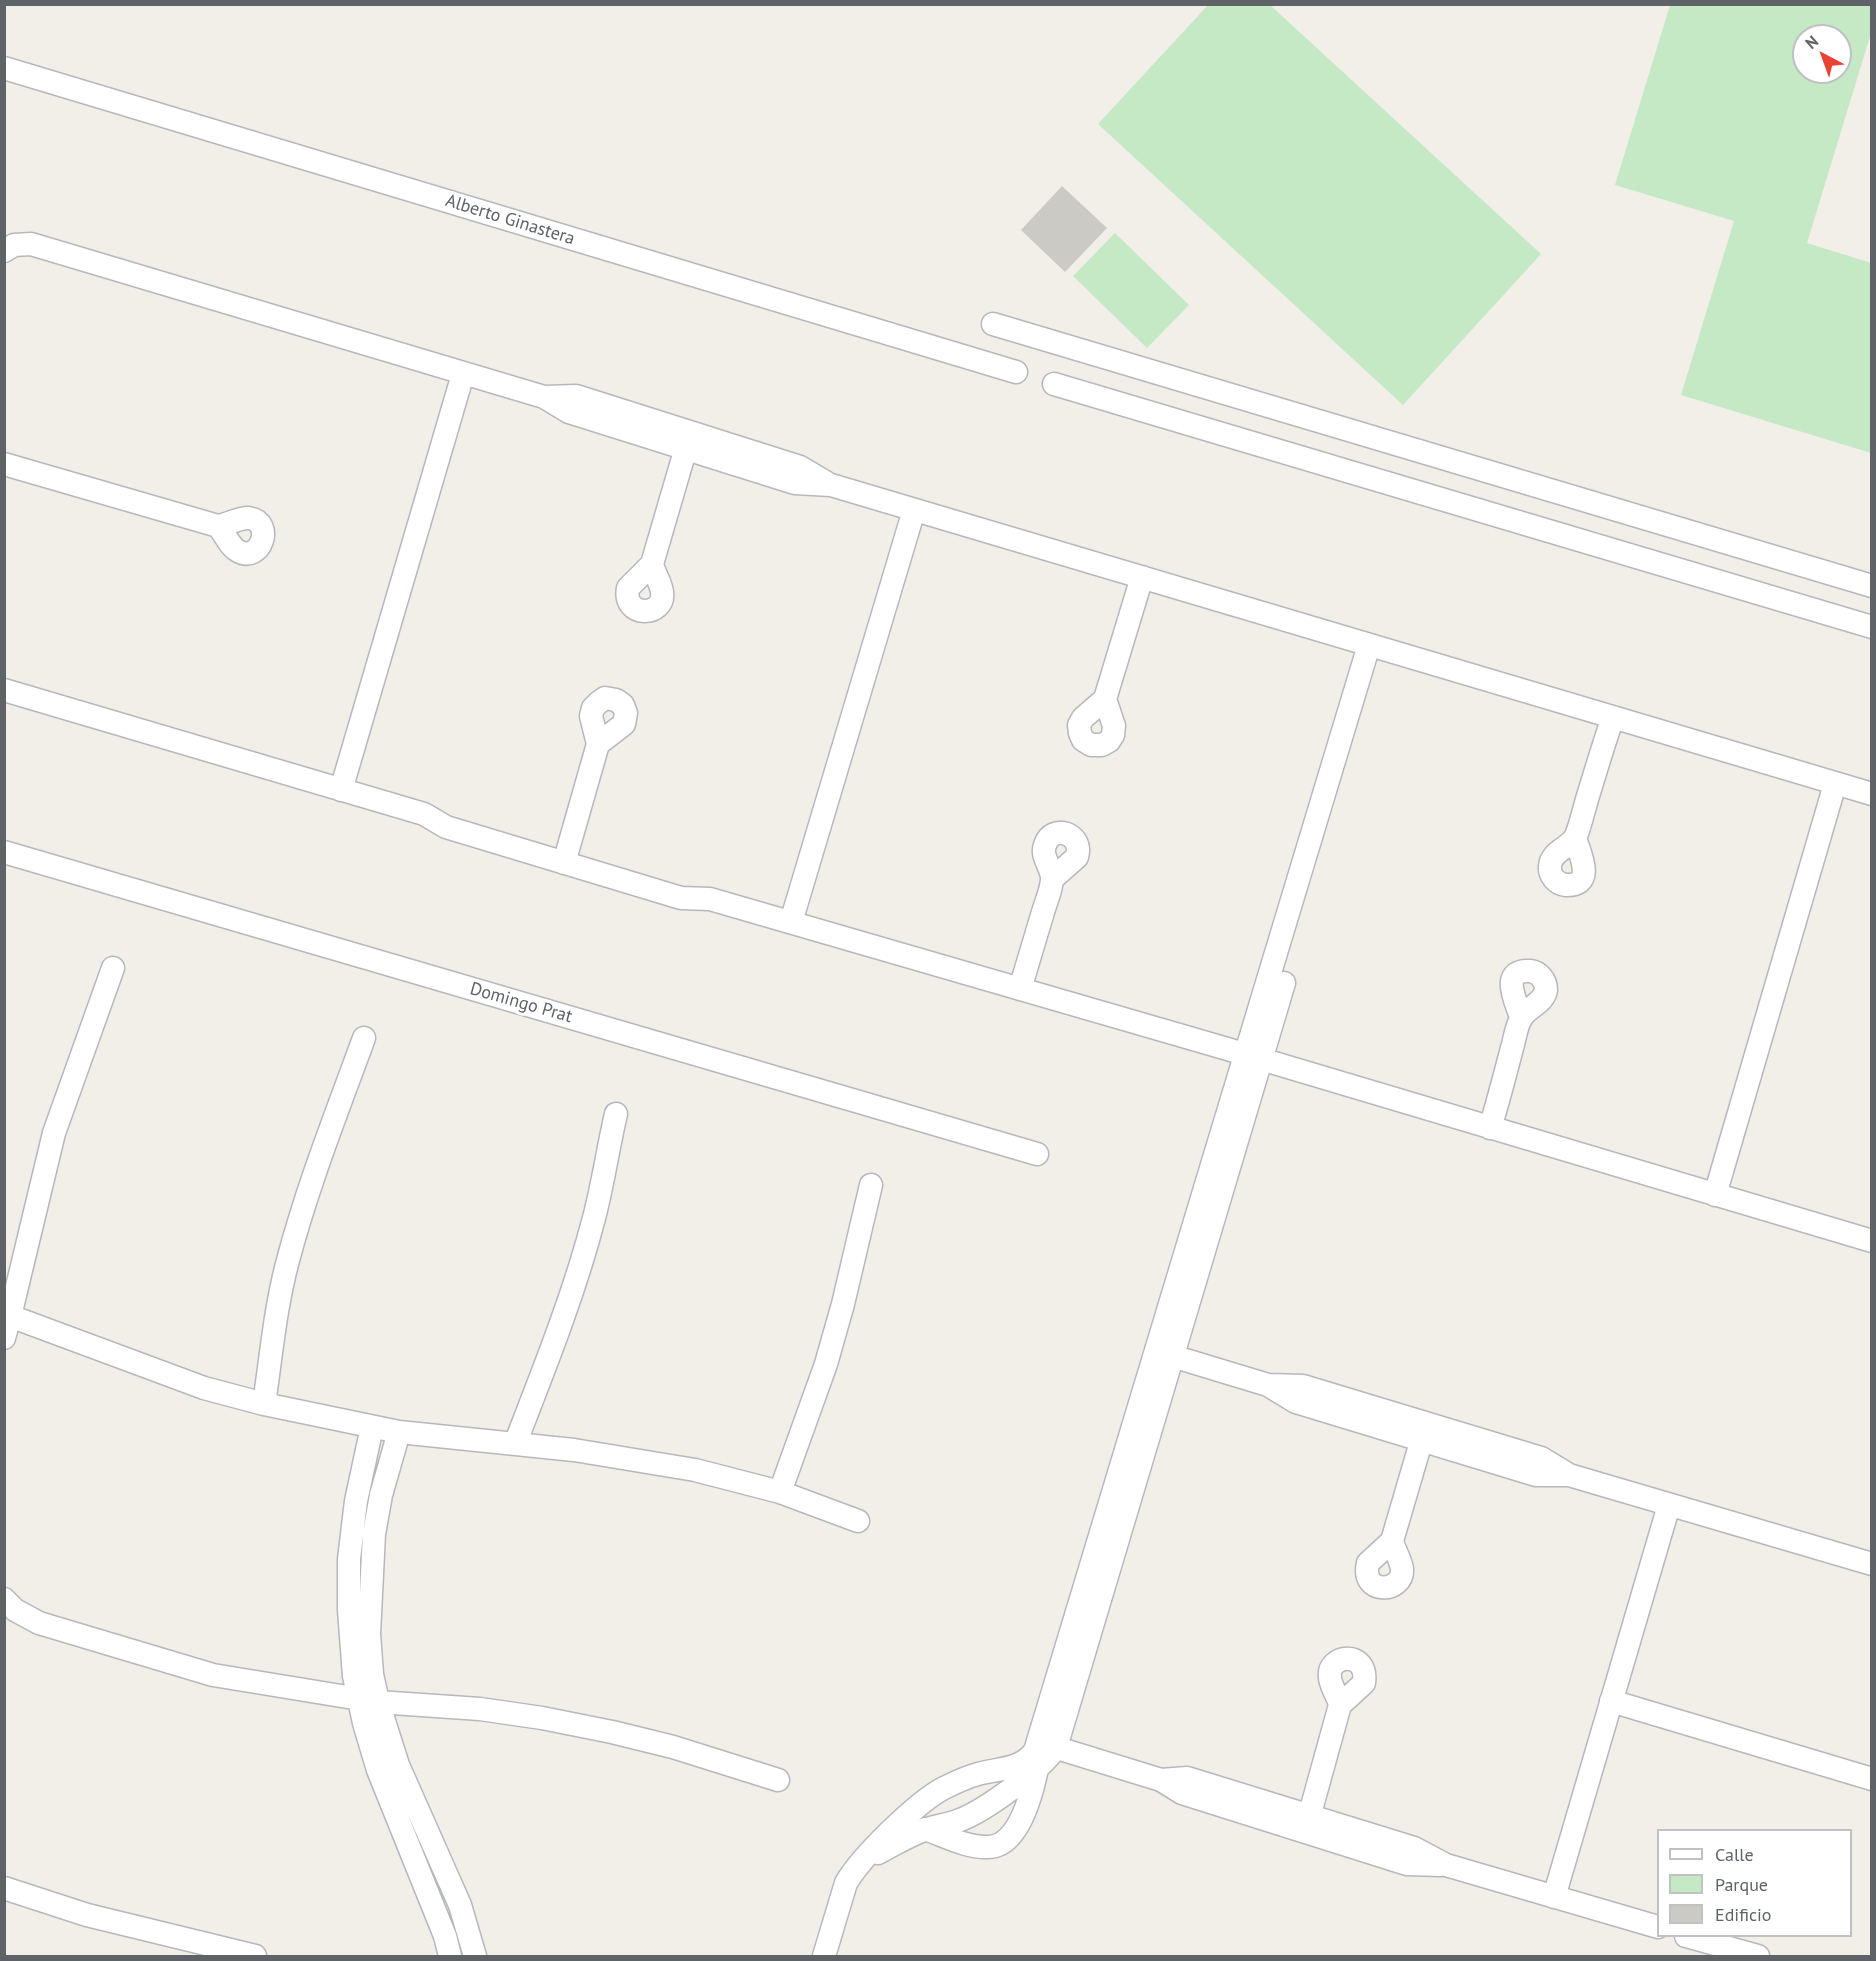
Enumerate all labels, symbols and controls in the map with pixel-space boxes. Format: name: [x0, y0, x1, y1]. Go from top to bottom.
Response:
north arrow: [1792, 24, 1852, 84]
text: N: [1801, 31, 1822, 53]
street label: Alberto Ginastera: [443, 190, 577, 250]
street label: Domingo Prat: [467, 978, 575, 1028]
legend: [1657, 1829, 1852, 1937]
text: Calle: [1715, 1843, 1754, 1866]
text: Parque: [1715, 1873, 1768, 1896]
text: Edificio: [1715, 1903, 1771, 1926]

